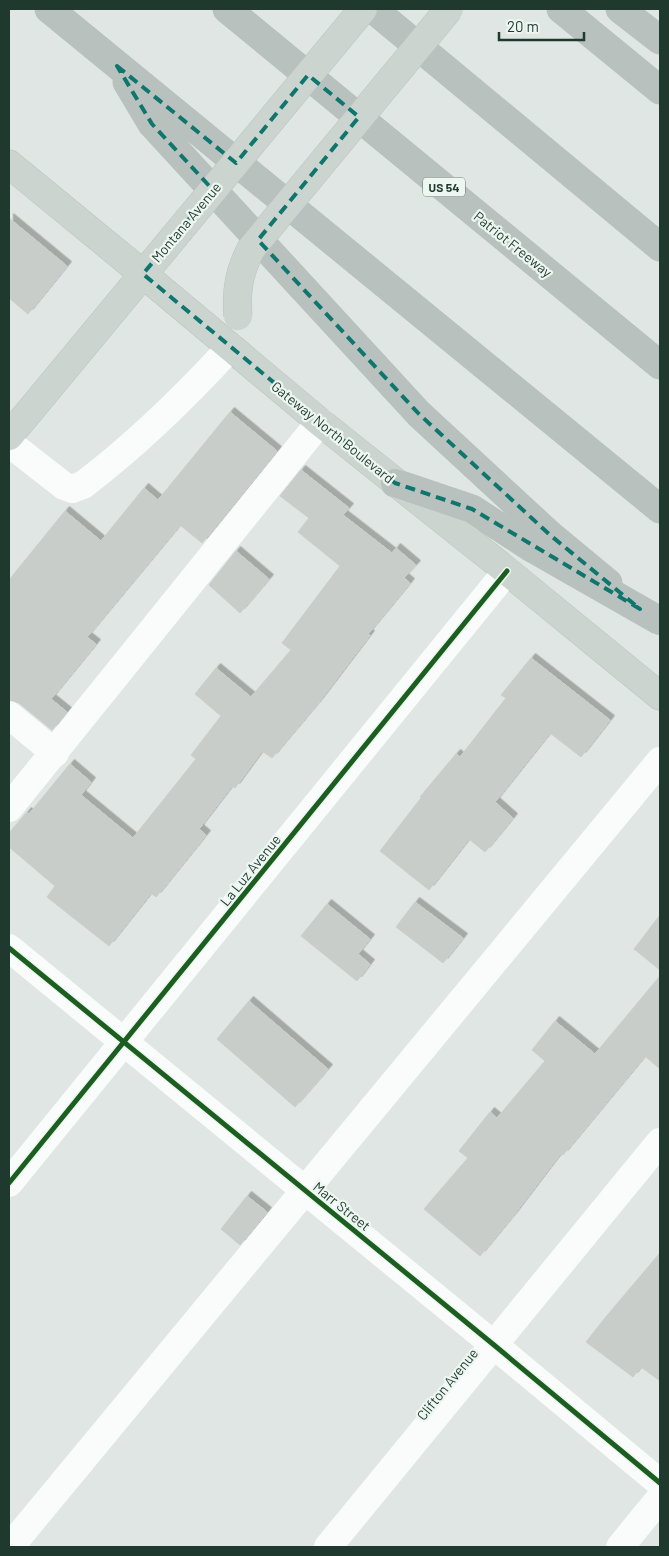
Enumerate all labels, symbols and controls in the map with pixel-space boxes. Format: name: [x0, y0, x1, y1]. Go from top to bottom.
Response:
scale bar: [499, 10, 584, 42]
text: 20 m: [507, 17, 539, 35]
street label: Montana Avenue: [148, 178, 224, 266]
road number: US 54: [423, 178, 465, 196]
street label: Patriot Freeway: [471, 207, 556, 281]
street label: Gateway North Boulevard: [268, 377, 398, 487]
street label: La Luz Avenue: [216, 831, 284, 909]
street label: Marr Street: [310, 1178, 374, 1234]
street label: Clifton Avenue: [413, 1345, 481, 1423]

